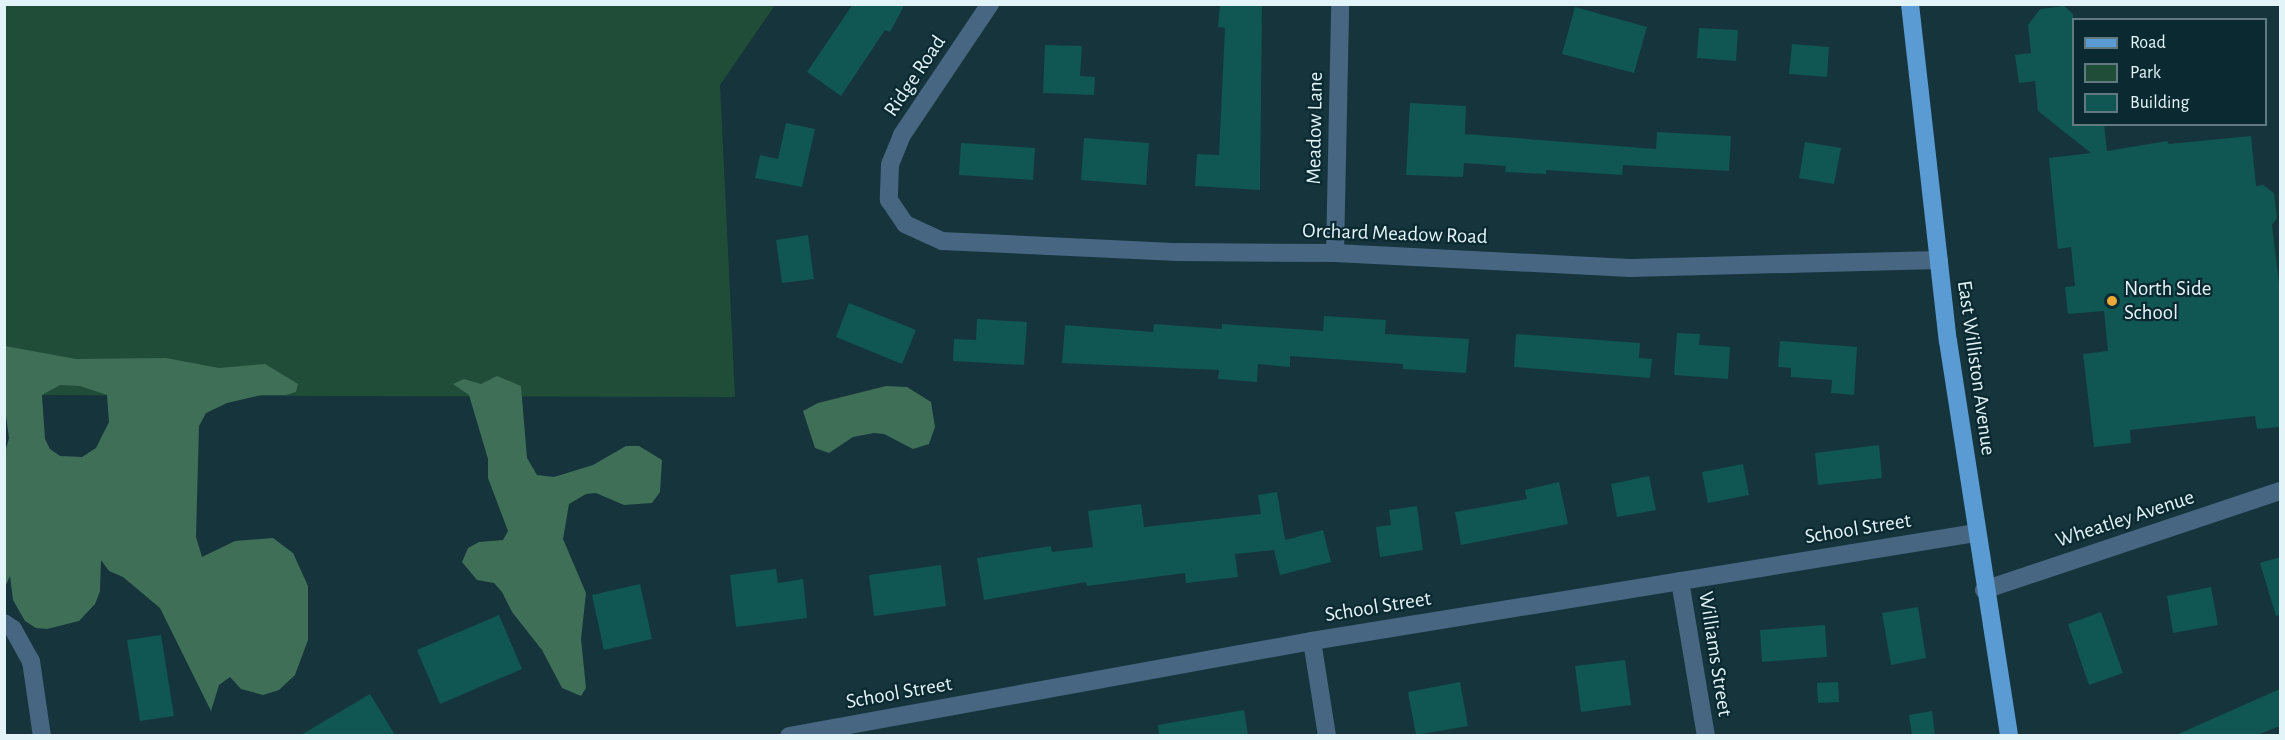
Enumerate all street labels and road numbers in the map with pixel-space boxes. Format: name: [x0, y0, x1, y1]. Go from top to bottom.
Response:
street label: Ridge Road: [879, 31, 951, 121]
street label: Meadow Lane: [1301, 71, 1329, 185]
street label: Orchard Meadow Road: [1302, 218, 1488, 250]
street label: East Williston Avenue: [1951, 279, 2001, 457]
street label: Wheatley Avenue: [2053, 485, 2197, 553]
street label: School Street: [1803, 508, 1913, 550]
street label: School Street: [1323, 586, 1433, 628]
street label: Williams Street: [1693, 590, 1737, 718]
street label: School Street: [844, 671, 954, 715]

